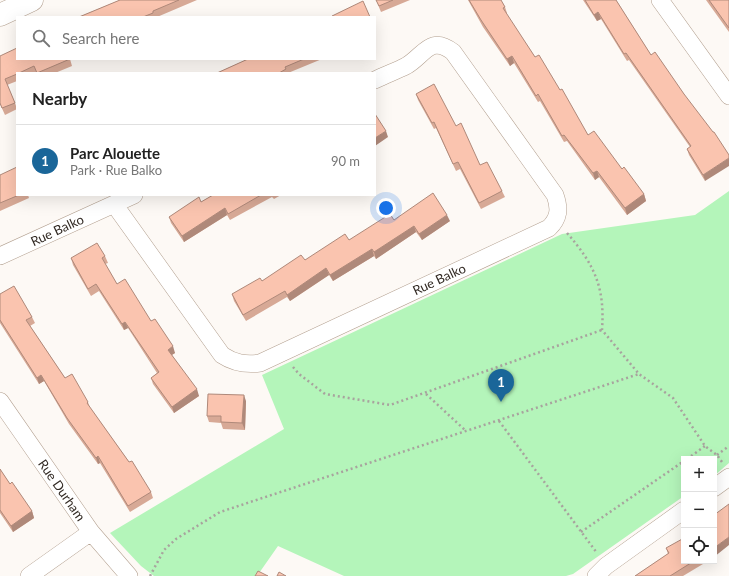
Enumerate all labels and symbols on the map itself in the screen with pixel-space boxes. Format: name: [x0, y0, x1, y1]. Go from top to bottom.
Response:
your location: [376, 198, 396, 218]
street label: Rue Balko: [28, 211, 86, 249]
street label: Rue Balko: [410, 260, 468, 298]
pin: 1: [488, 369, 514, 402]
street label: Rue Durham: [35, 456, 89, 524]

